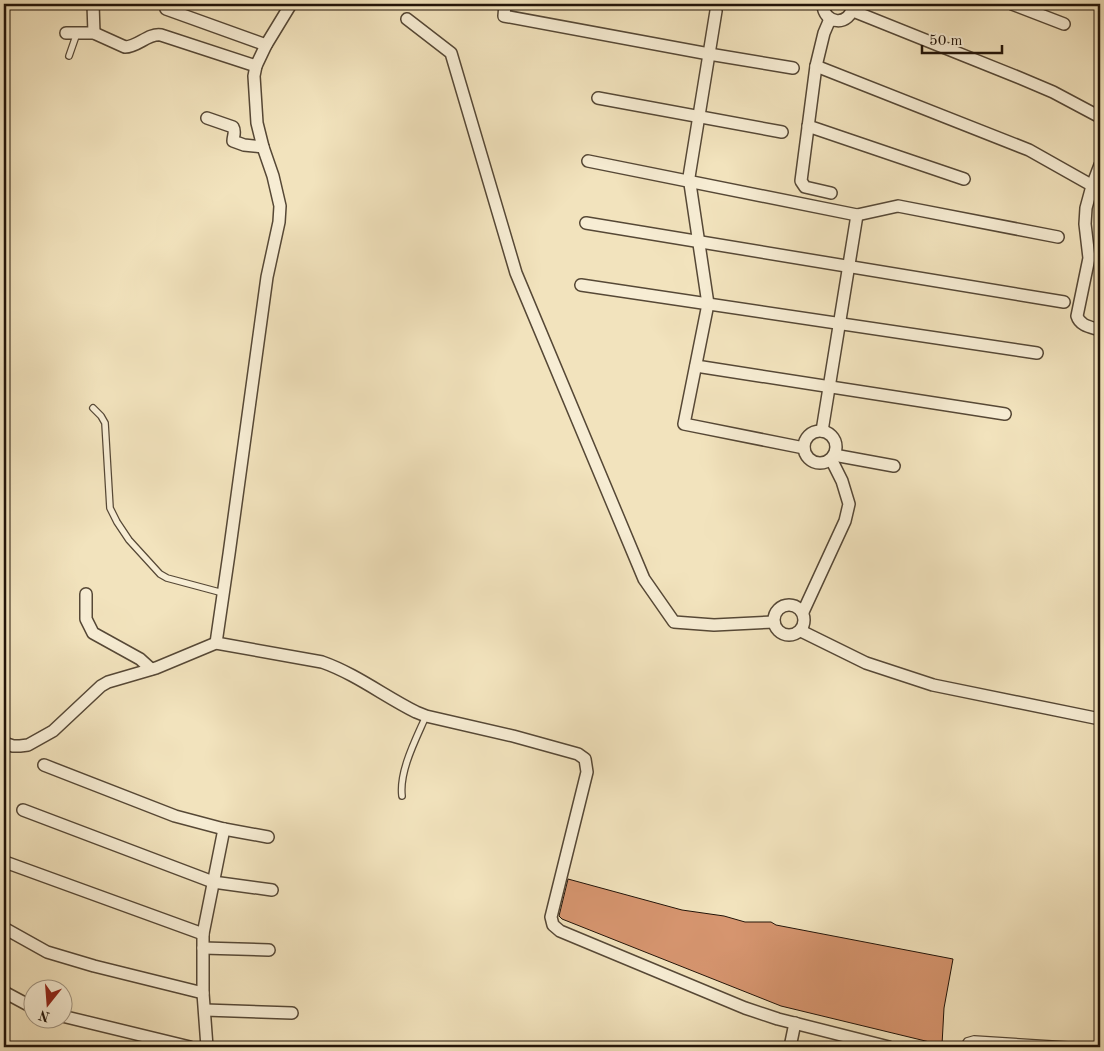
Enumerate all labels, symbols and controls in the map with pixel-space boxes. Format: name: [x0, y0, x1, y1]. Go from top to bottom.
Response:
scale bar: [922, 22, 1002, 54]
text: 50 m: [929, 34, 963, 49]
north arrow: [22, 978, 72, 1028]
text: N: [37, 1007, 52, 1024]

